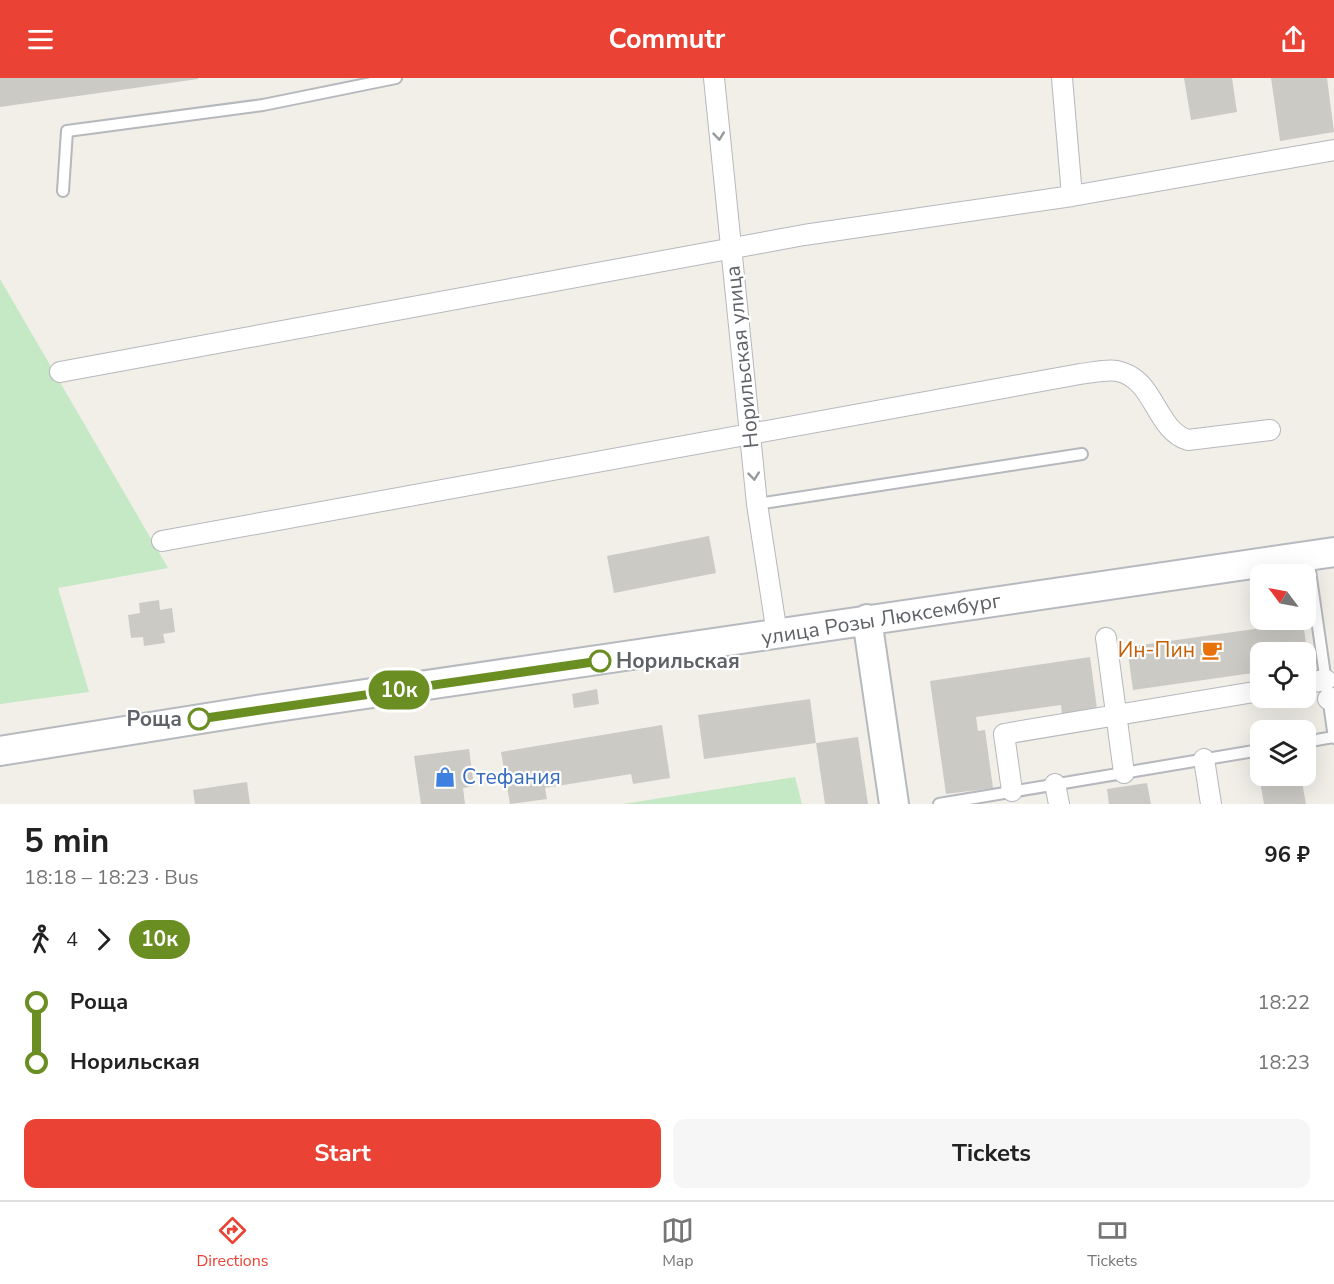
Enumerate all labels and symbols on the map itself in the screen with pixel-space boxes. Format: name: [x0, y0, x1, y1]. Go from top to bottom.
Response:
one-way arrow: [713, 132, 725, 141]
street label: Норильская улица: [718, 264, 766, 450]
one-way arrow: [747, 472, 760, 481]
north arrow: [1250, 564, 1316, 630]
street label: улица Розы Люксембург: [759, 586, 1003, 652]
place label: Ин-Пин: [1118, 636, 1195, 664]
cafe icon: Ин-Пин: [1200, 638, 1224, 662]
place label: Норильская: [616, 647, 740, 675]
marker: Норильская: [589, 650, 611, 672]
line badge: 10к: [364, 670, 434, 710]
place label: Роща: [126, 705, 182, 733]
marker: Роща: [188, 708, 210, 730]
place label: Стефания: [462, 763, 561, 791]
shop icon: Стефания: [433, 765, 457, 789]

